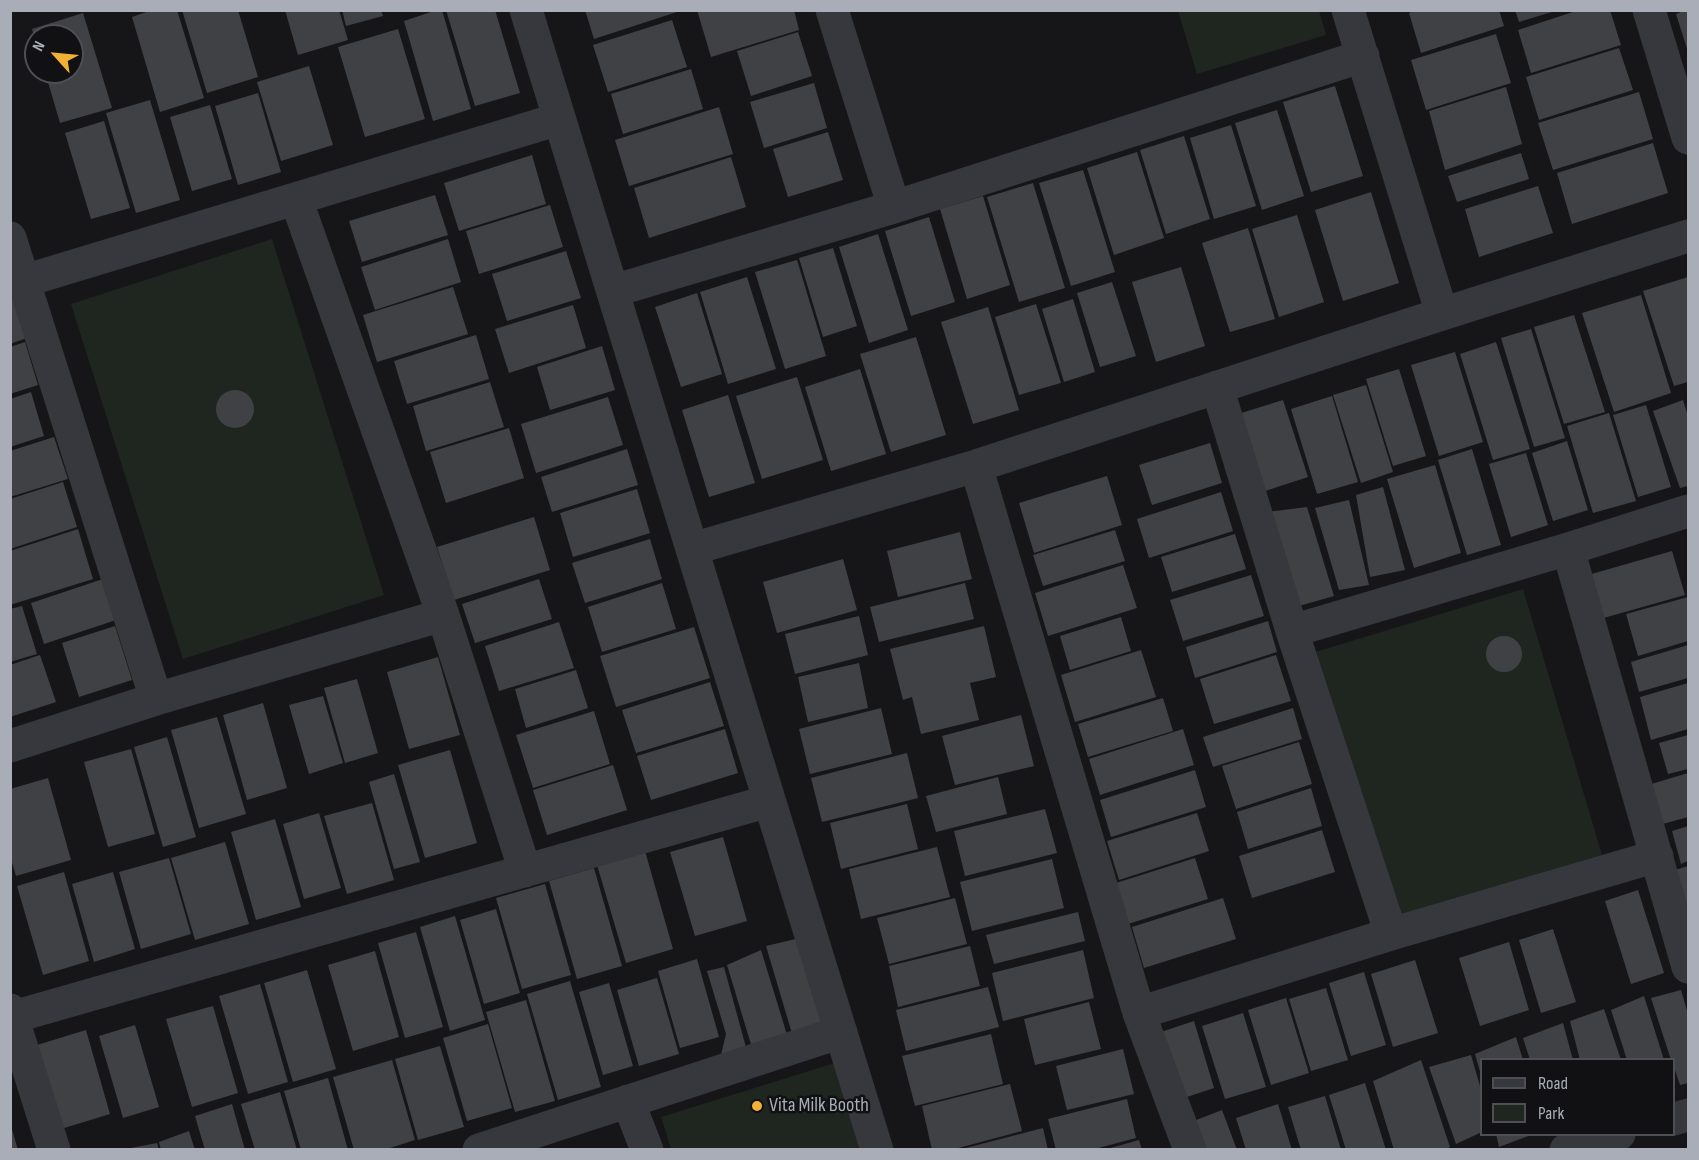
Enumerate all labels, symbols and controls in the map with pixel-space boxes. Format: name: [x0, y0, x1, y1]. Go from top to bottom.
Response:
north arrow: [24, 24, 84, 84]
text: N: [29, 38, 50, 55]
legend: [1480, 1058, 1675, 1136]
text: Road: [1538, 1073, 1568, 1094]
place label: Vita Milk Booth: [769, 1094, 869, 1118]
marker: Vita Milk Booth: [750, 1099, 764, 1113]
text: Park: [1538, 1103, 1564, 1124]

